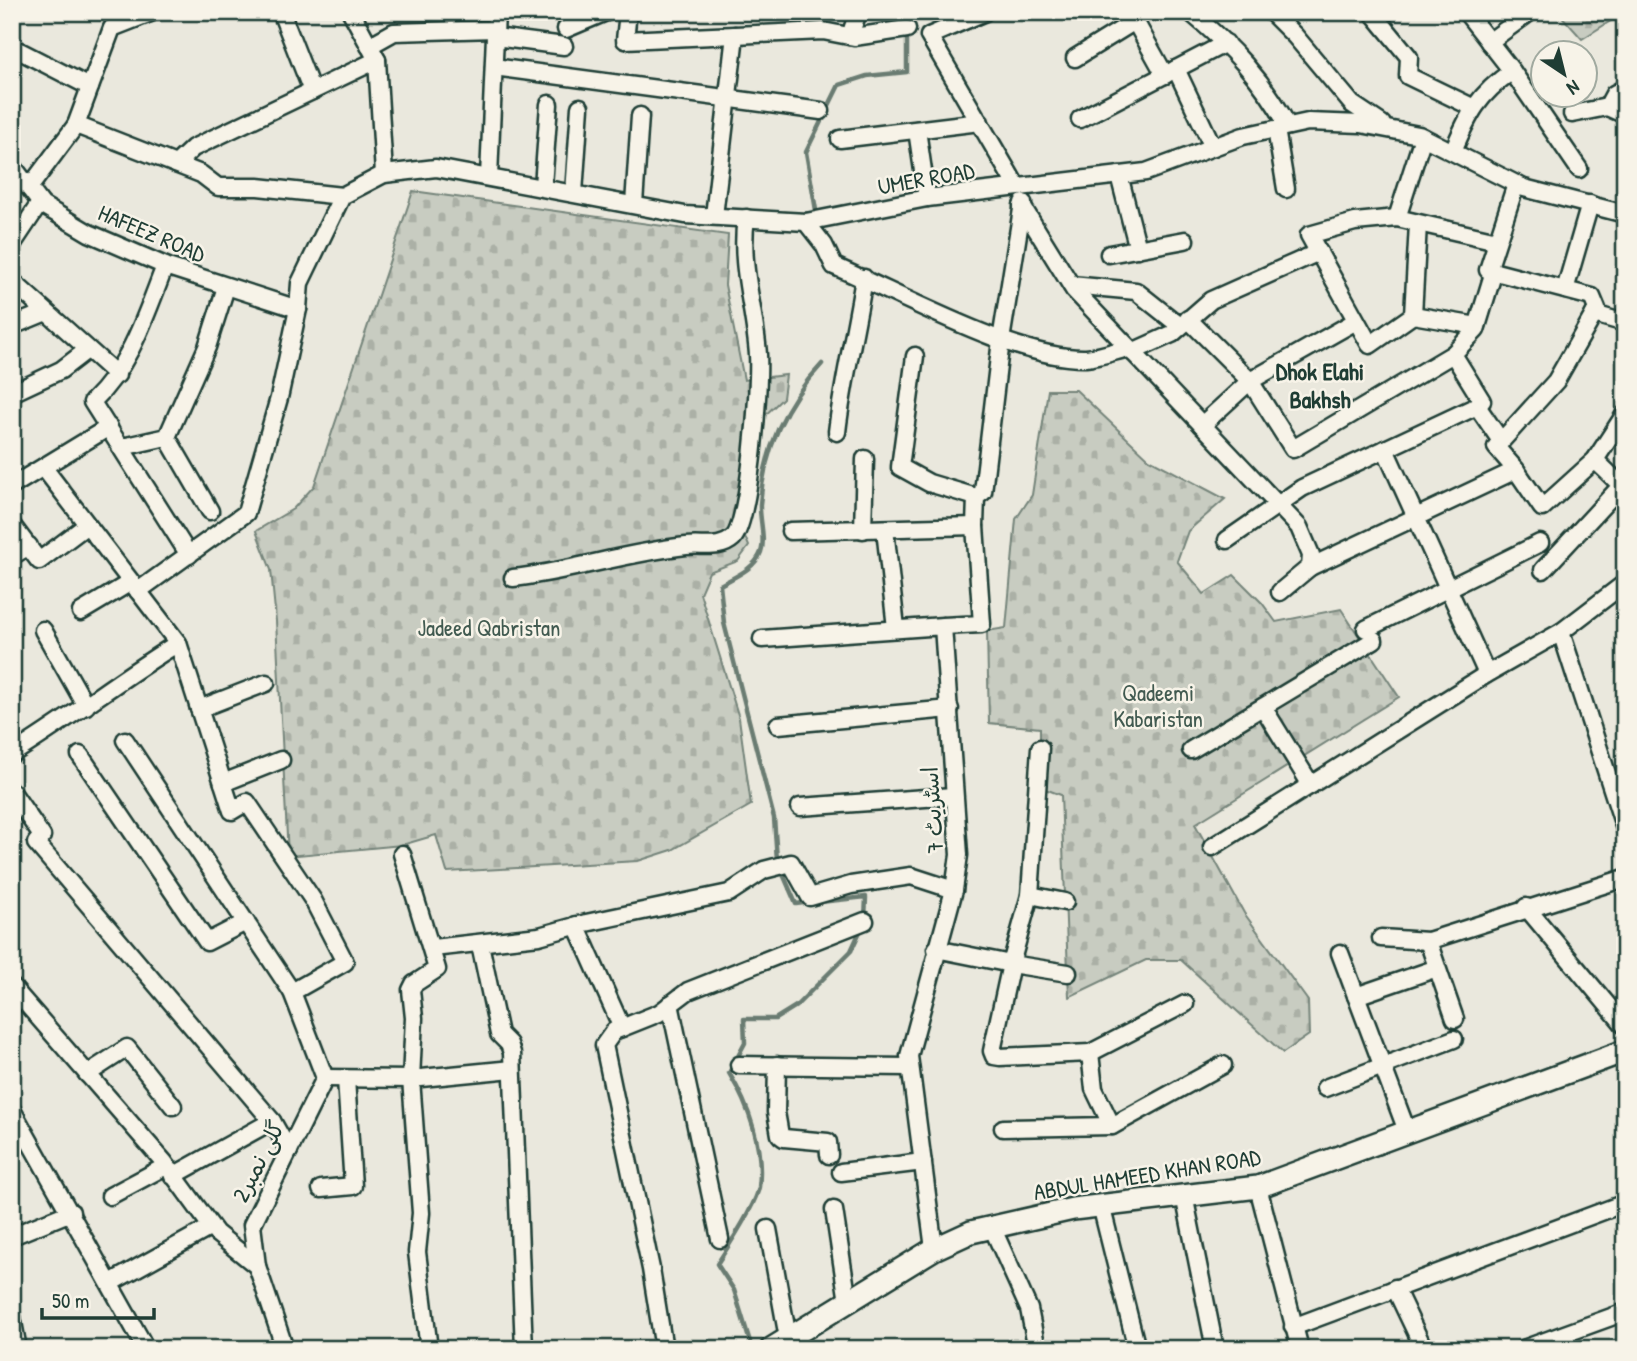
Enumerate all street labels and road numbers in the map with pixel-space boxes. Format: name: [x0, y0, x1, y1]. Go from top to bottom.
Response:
street label: UMER ROAD: [875, 154, 977, 202]
street label: HAFEEZ ROAD: [94, 197, 210, 269]
street label: اسٹریٹ 7: [914, 766, 950, 854]
street label: گلی نمبر2: [224, 1115, 292, 1207]
street label: ABDUL HAMEED KHAN ROAD: [1031, 1141, 1263, 1207]

